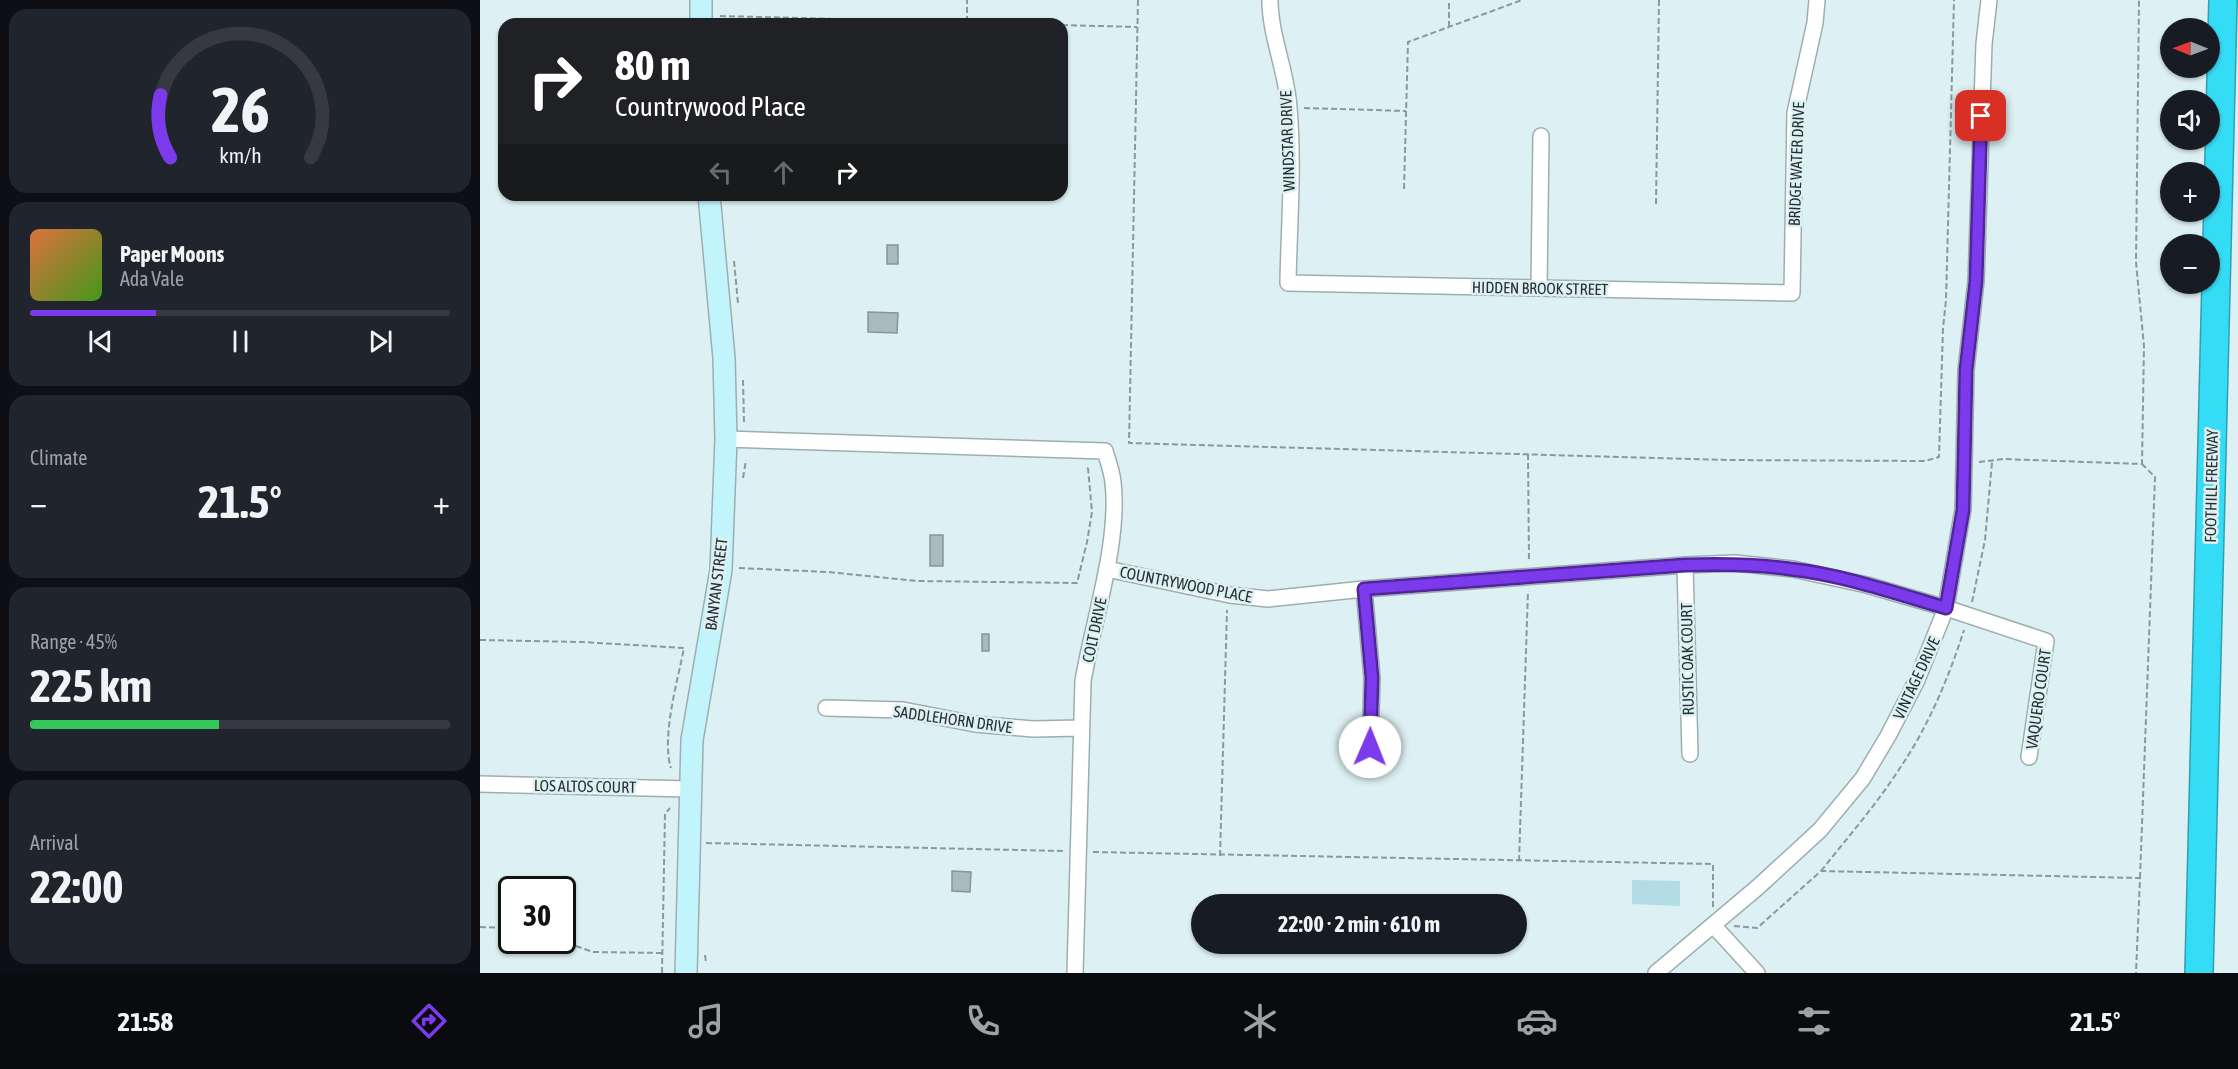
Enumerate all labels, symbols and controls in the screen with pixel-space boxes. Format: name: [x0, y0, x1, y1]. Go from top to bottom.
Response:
north arrow: [2160, 18, 2220, 78]
map controls: [2160, 18, 2220, 294]
text: 80 m: [615, 41, 690, 89]
icon: right: [516, 42, 594, 120]
text: 26: [211, 74, 269, 145]
street label: WINDSTAR DRIVE: [1276, 90, 1298, 192]
pin: [1955, 90, 2006, 141]
button: sound: [2160, 90, 2220, 150]
text: Countrywood Place: [615, 91, 806, 122]
icon: arrive: [1964, 99, 1997, 132]
street label: BRIDGE WATER DRIVE: [1785, 101, 1807, 226]
text: km/h: [219, 143, 261, 168]
icon: left: [704, 156, 737, 189]
icon: ahead: [767, 156, 800, 189]
icon: right: [830, 156, 863, 189]
button: +: [2160, 162, 2220, 222]
button: −: [2160, 234, 2220, 294]
text: Paper Moons: [120, 241, 224, 267]
text: Ada Vale: [120, 267, 184, 290]
street label: HIDDEN BROOK STREET: [1472, 278, 1608, 298]
icon: previous: [84, 325, 117, 358]
icon: pause: [224, 325, 257, 358]
icon: next: [364, 325, 397, 358]
street label: FOOTHILL FREEWAY: [2201, 428, 2221, 543]
text: Climate: [30, 446, 87, 469]
text: 21.5°: [198, 476, 282, 528]
text: −: [30, 483, 47, 521]
text: +: [433, 483, 450, 521]
street label: BANYAN STREET: [701, 537, 731, 631]
street label: COUNTRYWOOD PLACE: [1118, 562, 1254, 606]
street label: COLT DRIVE: [1078, 596, 1110, 664]
street label: RUSTIC OAK COURT: [1677, 603, 1697, 715]
text: Range · 45%: [30, 630, 117, 653]
street label: VINTAGE DRIVE: [1889, 634, 1943, 722]
street label: VAQUERO COURT: [2022, 648, 2054, 750]
text: 225 km: [30, 660, 152, 712]
street label: SADDLEHORN DRIVE: [893, 702, 1014, 736]
position arrow: [1338, 715, 1402, 779]
street label: LOS ALTOS COURT: [534, 776, 636, 796]
text: Arrival: [30, 831, 79, 854]
text: 22:00: [30, 861, 124, 913]
speed limit sign: 30: [498, 876, 576, 954]
text: 22:00 · 2 min · 610 m: [1278, 911, 1440, 937]
icon: directions: [408, 1000, 450, 1042]
icon: music: [685, 1000, 727, 1042]
icon: phone: [962, 1000, 1004, 1042]
icon: climate: [1239, 1000, 1281, 1042]
icon: car: [1516, 1000, 1558, 1042]
icon: filters: [1793, 1000, 1835, 1042]
text: 21:58: [118, 1006, 173, 1037]
text: 21.5°: [2070, 1006, 2120, 1037]

